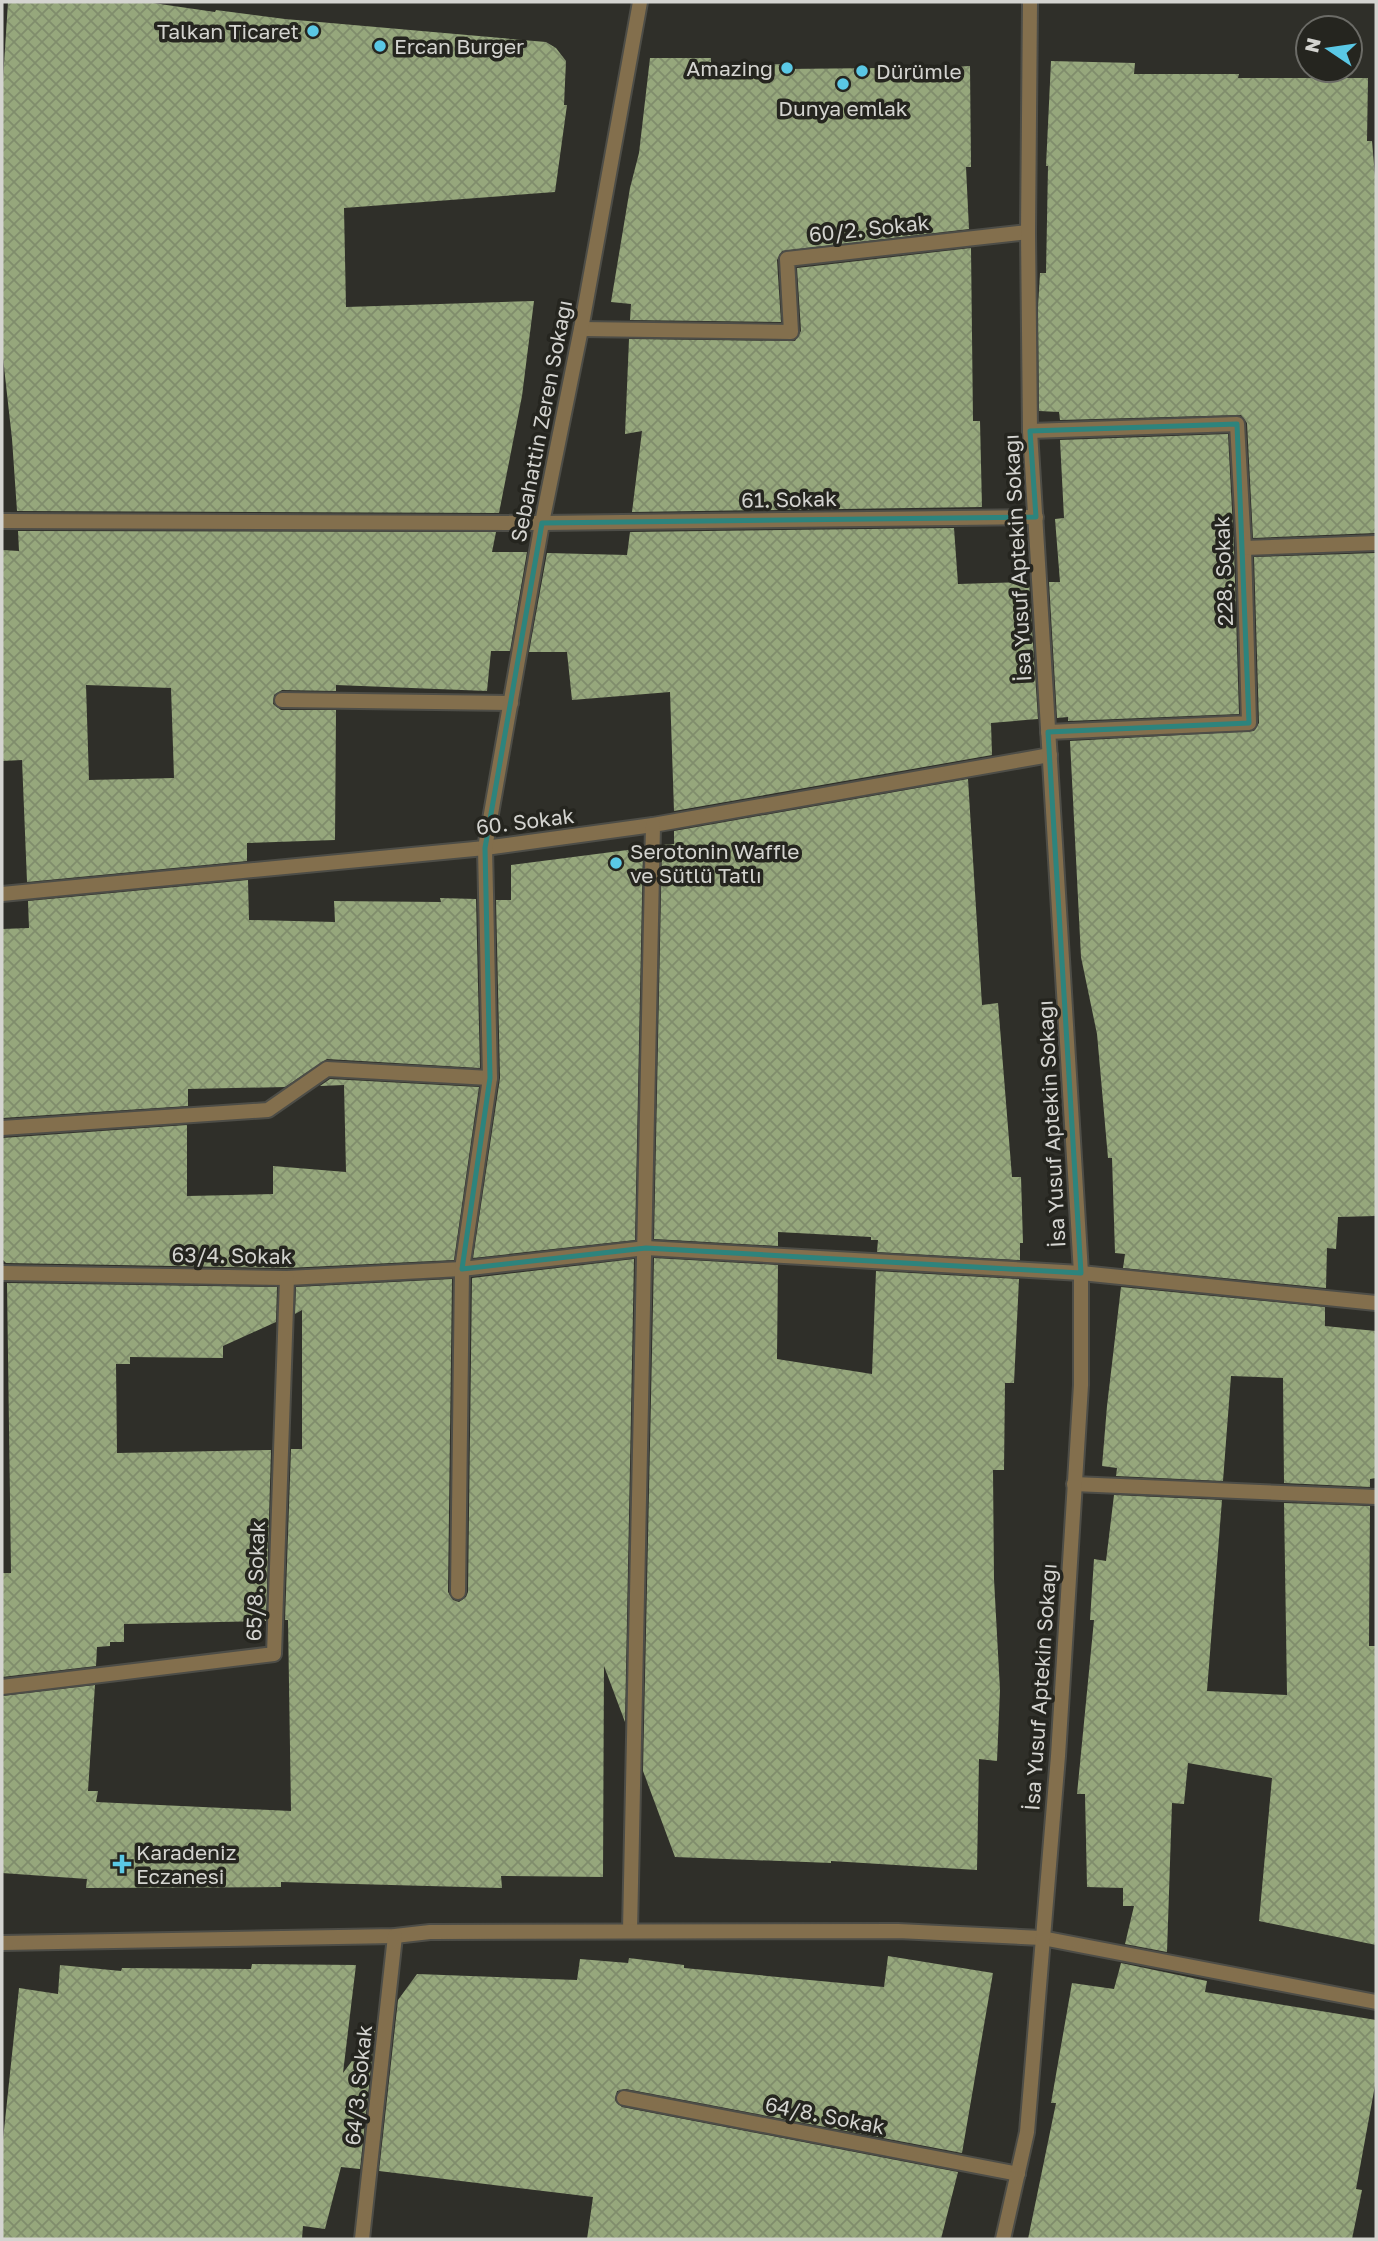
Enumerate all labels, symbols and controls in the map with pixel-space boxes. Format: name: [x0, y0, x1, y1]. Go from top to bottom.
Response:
north arrow: [1294, 14, 1364, 84]
place label: Talkan Ticaret: [157, 18, 299, 44]
marker: Talkan Ticaret: [305, 23, 321, 39]
place label: Ercan Burger: [394, 33, 524, 59]
text: N: [1299, 35, 1325, 55]
marker: Ercan Burger: [372, 38, 388, 54]
place label: Amazing: [686, 55, 773, 81]
place label: Dürümle: [876, 58, 962, 84]
marker: Amazing: [779, 60, 795, 76]
marker: Dürümle: [854, 63, 870, 79]
marker: Dunya emlak: [835, 76, 851, 92]
place label: Dunya emlak: [778, 95, 908, 121]
street label: 60/2. Sokak: [807, 209, 931, 247]
street label: Sebahattin Zeren Sokağı: [505, 298, 577, 544]
street label: İsa Yusuf Aptekin Sokağı: [998, 434, 1036, 682]
street label: 61. Sokak: [741, 485, 837, 513]
street label: 228. Sokak: [1208, 515, 1238, 626]
street label: 60. Sokak: [474, 802, 576, 840]
place label: Serotonin Waffle ve Sütlü Tatlı: [630, 838, 799, 888]
marker: Serotonin Waffle ve Sütlü Tatlı: [608, 855, 624, 871]
street label: İsa Yusuf Aptekin Sokağı: [1032, 1000, 1070, 1248]
street label: 63/4. Sokak: [171, 1241, 293, 1269]
street label: 65/8. Sokak: [240, 1520, 270, 1642]
street label: İsa Yusuf Aptekin Sokağı: [1018, 1562, 1062, 1812]
place label: Karadeniz Eczanesi: [136, 1839, 236, 1889]
marker: Karadeniz Eczanesi: [114, 1856, 130, 1872]
street label: 64/3. Sokak: [339, 2023, 377, 2146]
street label: 64/8. Sokak: [763, 2091, 887, 2139]

